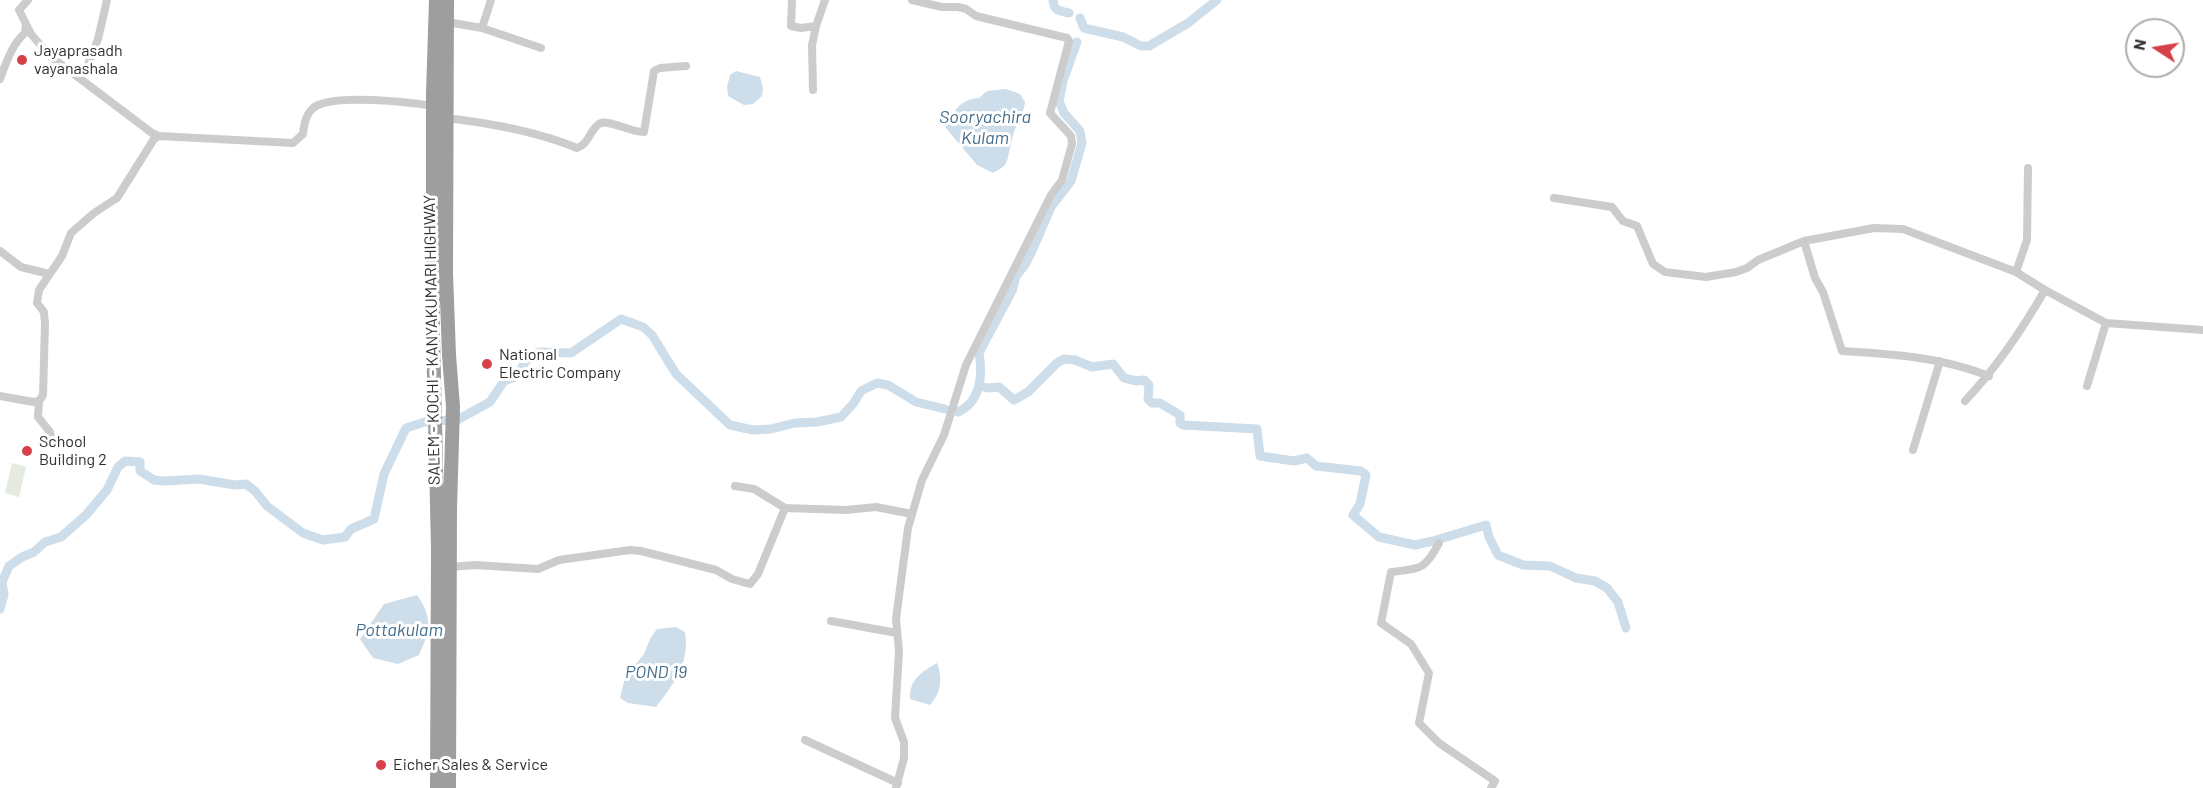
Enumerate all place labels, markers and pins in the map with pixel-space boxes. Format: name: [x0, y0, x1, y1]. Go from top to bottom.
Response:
place label: Jayaprasadh vayanashala: [34, 41, 123, 79]
marker: Jayaprasadh vayanashala: [15, 53, 29, 67]
place label: National Electric Company: [499, 345, 621, 383]
marker: National Electric Company: [480, 357, 494, 371]
place label: School Building 2: [39, 432, 107, 470]
marker: School Building 2: [20, 444, 34, 458]
place label: Eicher Sales & Service: [393, 755, 548, 775]
marker: Eicher Sales & Service: [374, 758, 388, 772]

